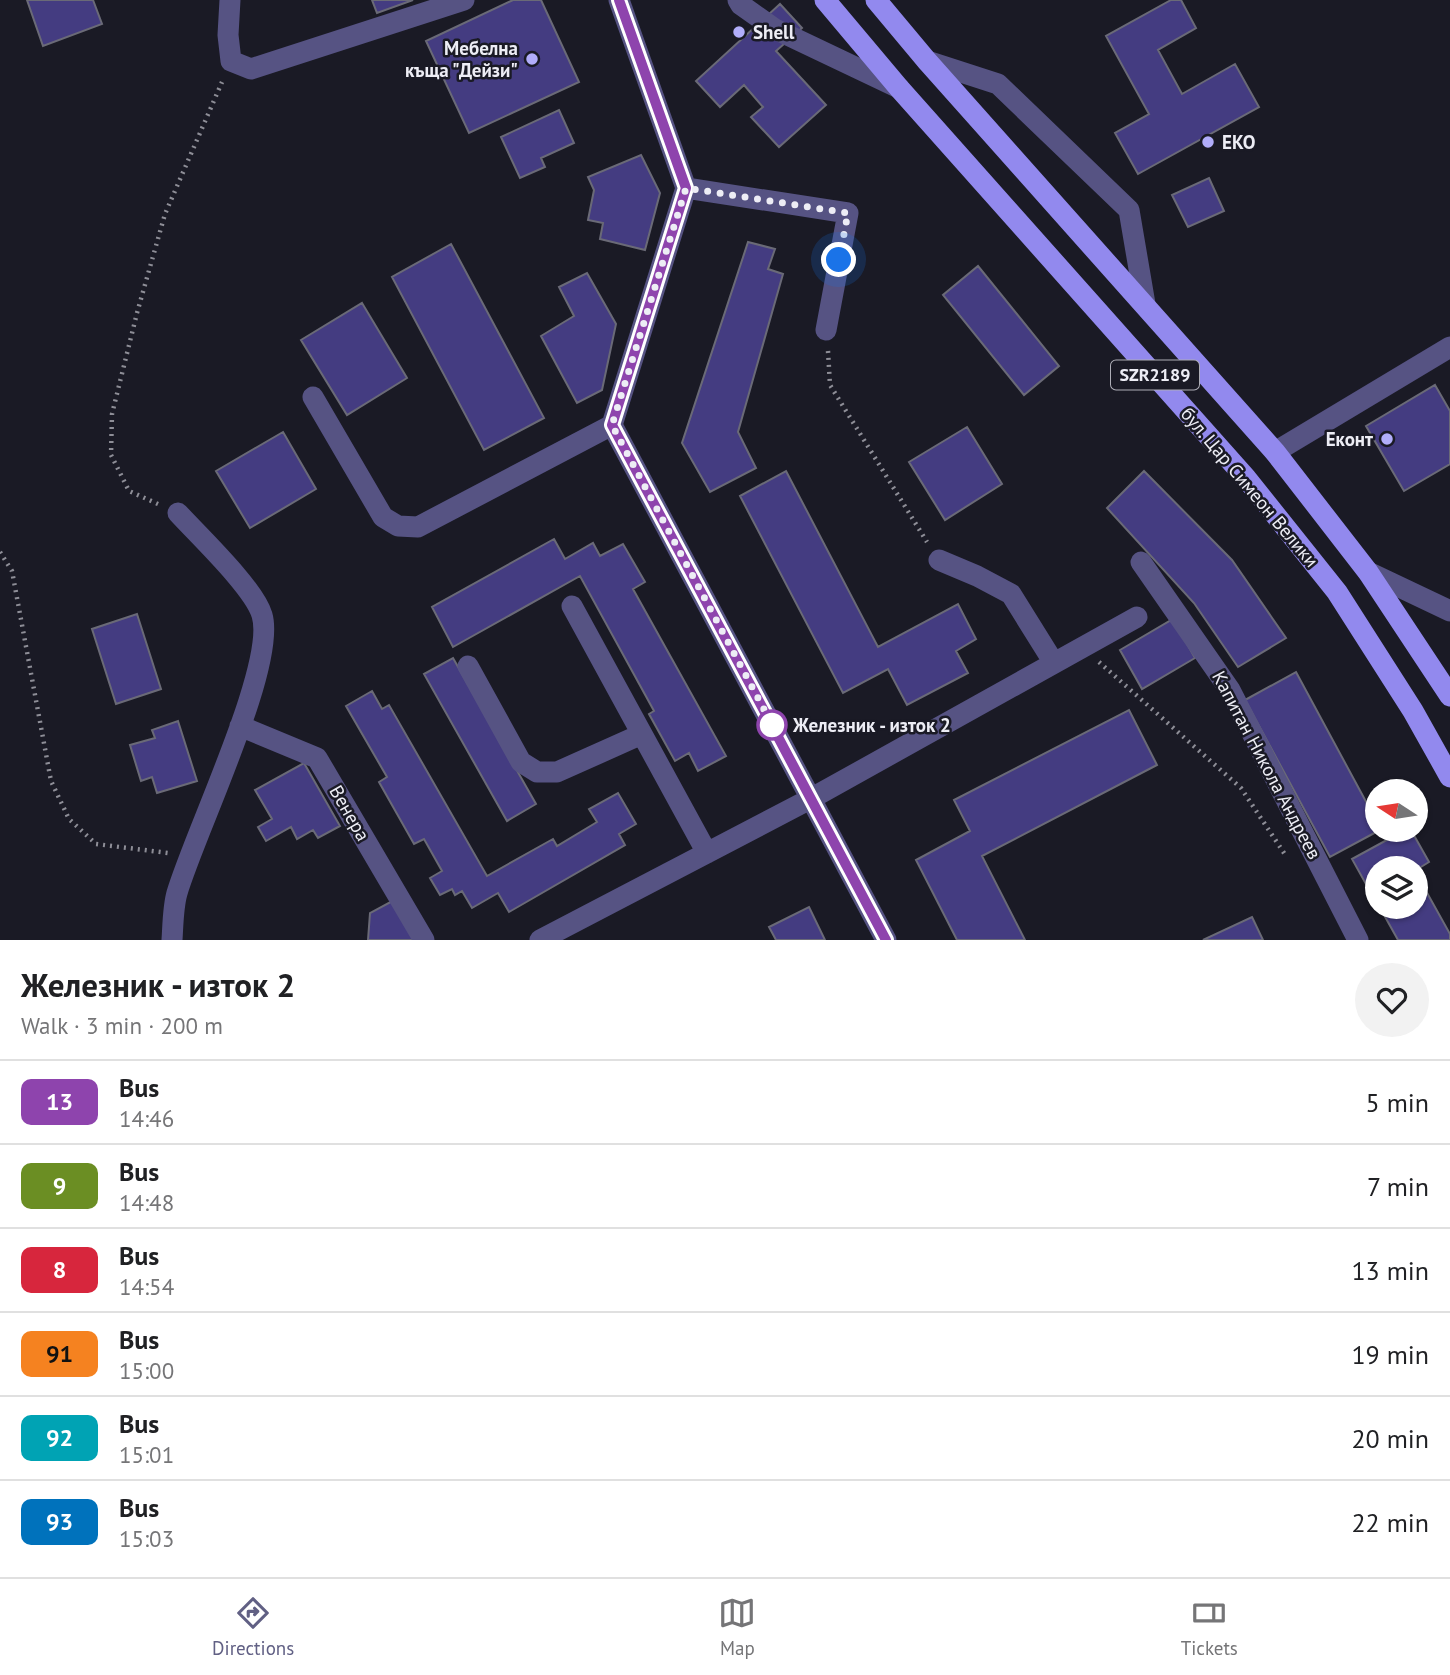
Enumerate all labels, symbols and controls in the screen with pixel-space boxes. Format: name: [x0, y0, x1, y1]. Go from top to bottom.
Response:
place label: Shell: [753, 20, 795, 44]
marker: Shell: [731, 24, 747, 40]
place label: Мебелна къща "Дейзи": [405, 36, 518, 82]
marker: Мебелна къща "Дейзи": [524, 51, 540, 67]
place label: EKO: [1222, 130, 1256, 154]
marker: EKO: [1200, 134, 1216, 150]
your location: [821, 242, 856, 277]
road number: SZR2189: [1111, 360, 1199, 390]
street label: бул. Цар Симеон Велики: [1176, 402, 1324, 572]
place label: Еконт: [1326, 427, 1373, 451]
marker: Еконт: [1379, 431, 1395, 447]
street label: Капитан Никола Андреев: [1207, 667, 1327, 863]
marker: Железник - изток 2: [757, 710, 787, 740]
place label: Железник - изток 2: [792, 713, 951, 737]
north arrow: [1365, 779, 1428, 842]
map controls: [1365, 779, 1428, 919]
street label: Венера: [325, 781, 375, 845]
button: layers: [1365, 856, 1428, 919]
text: Железник - изток 2: [21, 963, 295, 1006]
button: heart: [1355, 963, 1429, 1037]
text: Walk · 3 min · 200 m: [21, 1011, 223, 1040]
text: Bus: [119, 1071, 159, 1104]
text: 13: [46, 1086, 73, 1117]
text: 5 min: [1366, 1086, 1429, 1119]
text: 14:46: [119, 1104, 174, 1133]
text: Bus: [119, 1155, 159, 1188]
text: 9: [53, 1170, 66, 1201]
text: 7 min: [1367, 1170, 1429, 1203]
text: 14:48: [119, 1188, 174, 1217]
text: Bus: [119, 1239, 159, 1272]
text: 8: [53, 1254, 66, 1285]
text: 13 min: [1351, 1254, 1429, 1287]
text: 14:54: [119, 1272, 174, 1301]
text: Bus: [119, 1323, 159, 1356]
text: 91: [46, 1338, 73, 1369]
text: 19 min: [1351, 1338, 1429, 1371]
text: 15:00: [119, 1356, 174, 1385]
text: Bus: [119, 1407, 159, 1440]
text: 92: [46, 1422, 73, 1453]
text: 20 min: [1351, 1422, 1429, 1455]
text: 15:01: [119, 1440, 174, 1469]
text: Bus: [119, 1491, 159, 1524]
text: 93: [46, 1506, 73, 1537]
text: 22 min: [1351, 1506, 1429, 1539]
text: 15:03: [119, 1524, 174, 1553]
tab: Directions: [212, 1594, 294, 1660]
tab: Map: [718, 1594, 756, 1660]
tab: Tickets: [1181, 1594, 1238, 1660]

